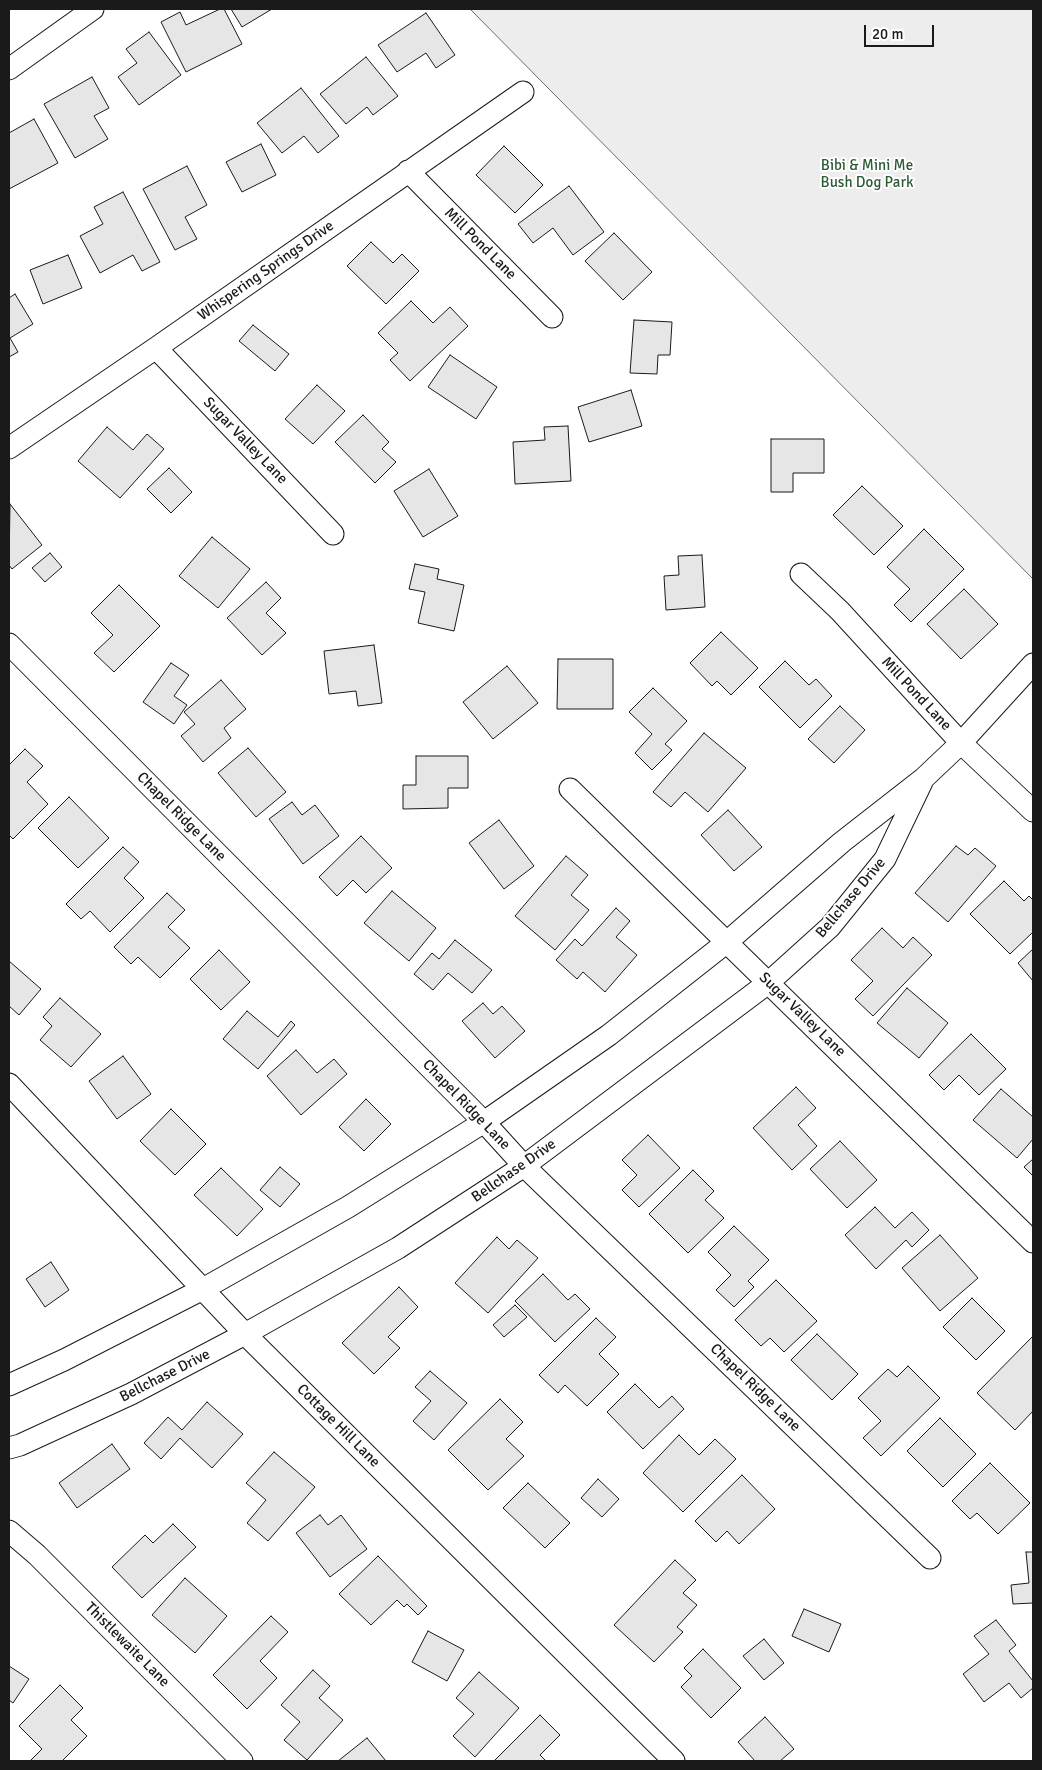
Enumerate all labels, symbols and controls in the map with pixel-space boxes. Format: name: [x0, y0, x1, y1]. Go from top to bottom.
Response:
scale bar: [867, 15, 937, 47]
text: 20 m: [872, 25, 903, 43]
park label: Bibi & Mini Me Bush Dog Park: [821, 157, 913, 192]
street label: Mill Pond Lane: [440, 204, 520, 284]
street label: Whispering Springs Drive: [195, 217, 337, 325]
street label: Sugar Valley Lane: [199, 394, 291, 488]
street label: Mill Pond Lane: [877, 653, 955, 735]
street label: Chapel Ridge Lane: [133, 769, 229, 865]
street label: Bellchase Drive: [812, 854, 890, 942]
street label: Sugar Valley Lane: [755, 969, 849, 1061]
street label: Chapel Ridge Lane: [418, 1056, 514, 1154]
street label: Bellchase Drive: [468, 1135, 560, 1207]
street label: Chapel Ridge Lane: [706, 1340, 804, 1436]
street label: Bellchase Drive: [117, 1346, 213, 1406]
street label: Cottage Hill Lane: [293, 1381, 383, 1471]
street label: Thistlewaite Lane: [81, 1599, 173, 1691]

